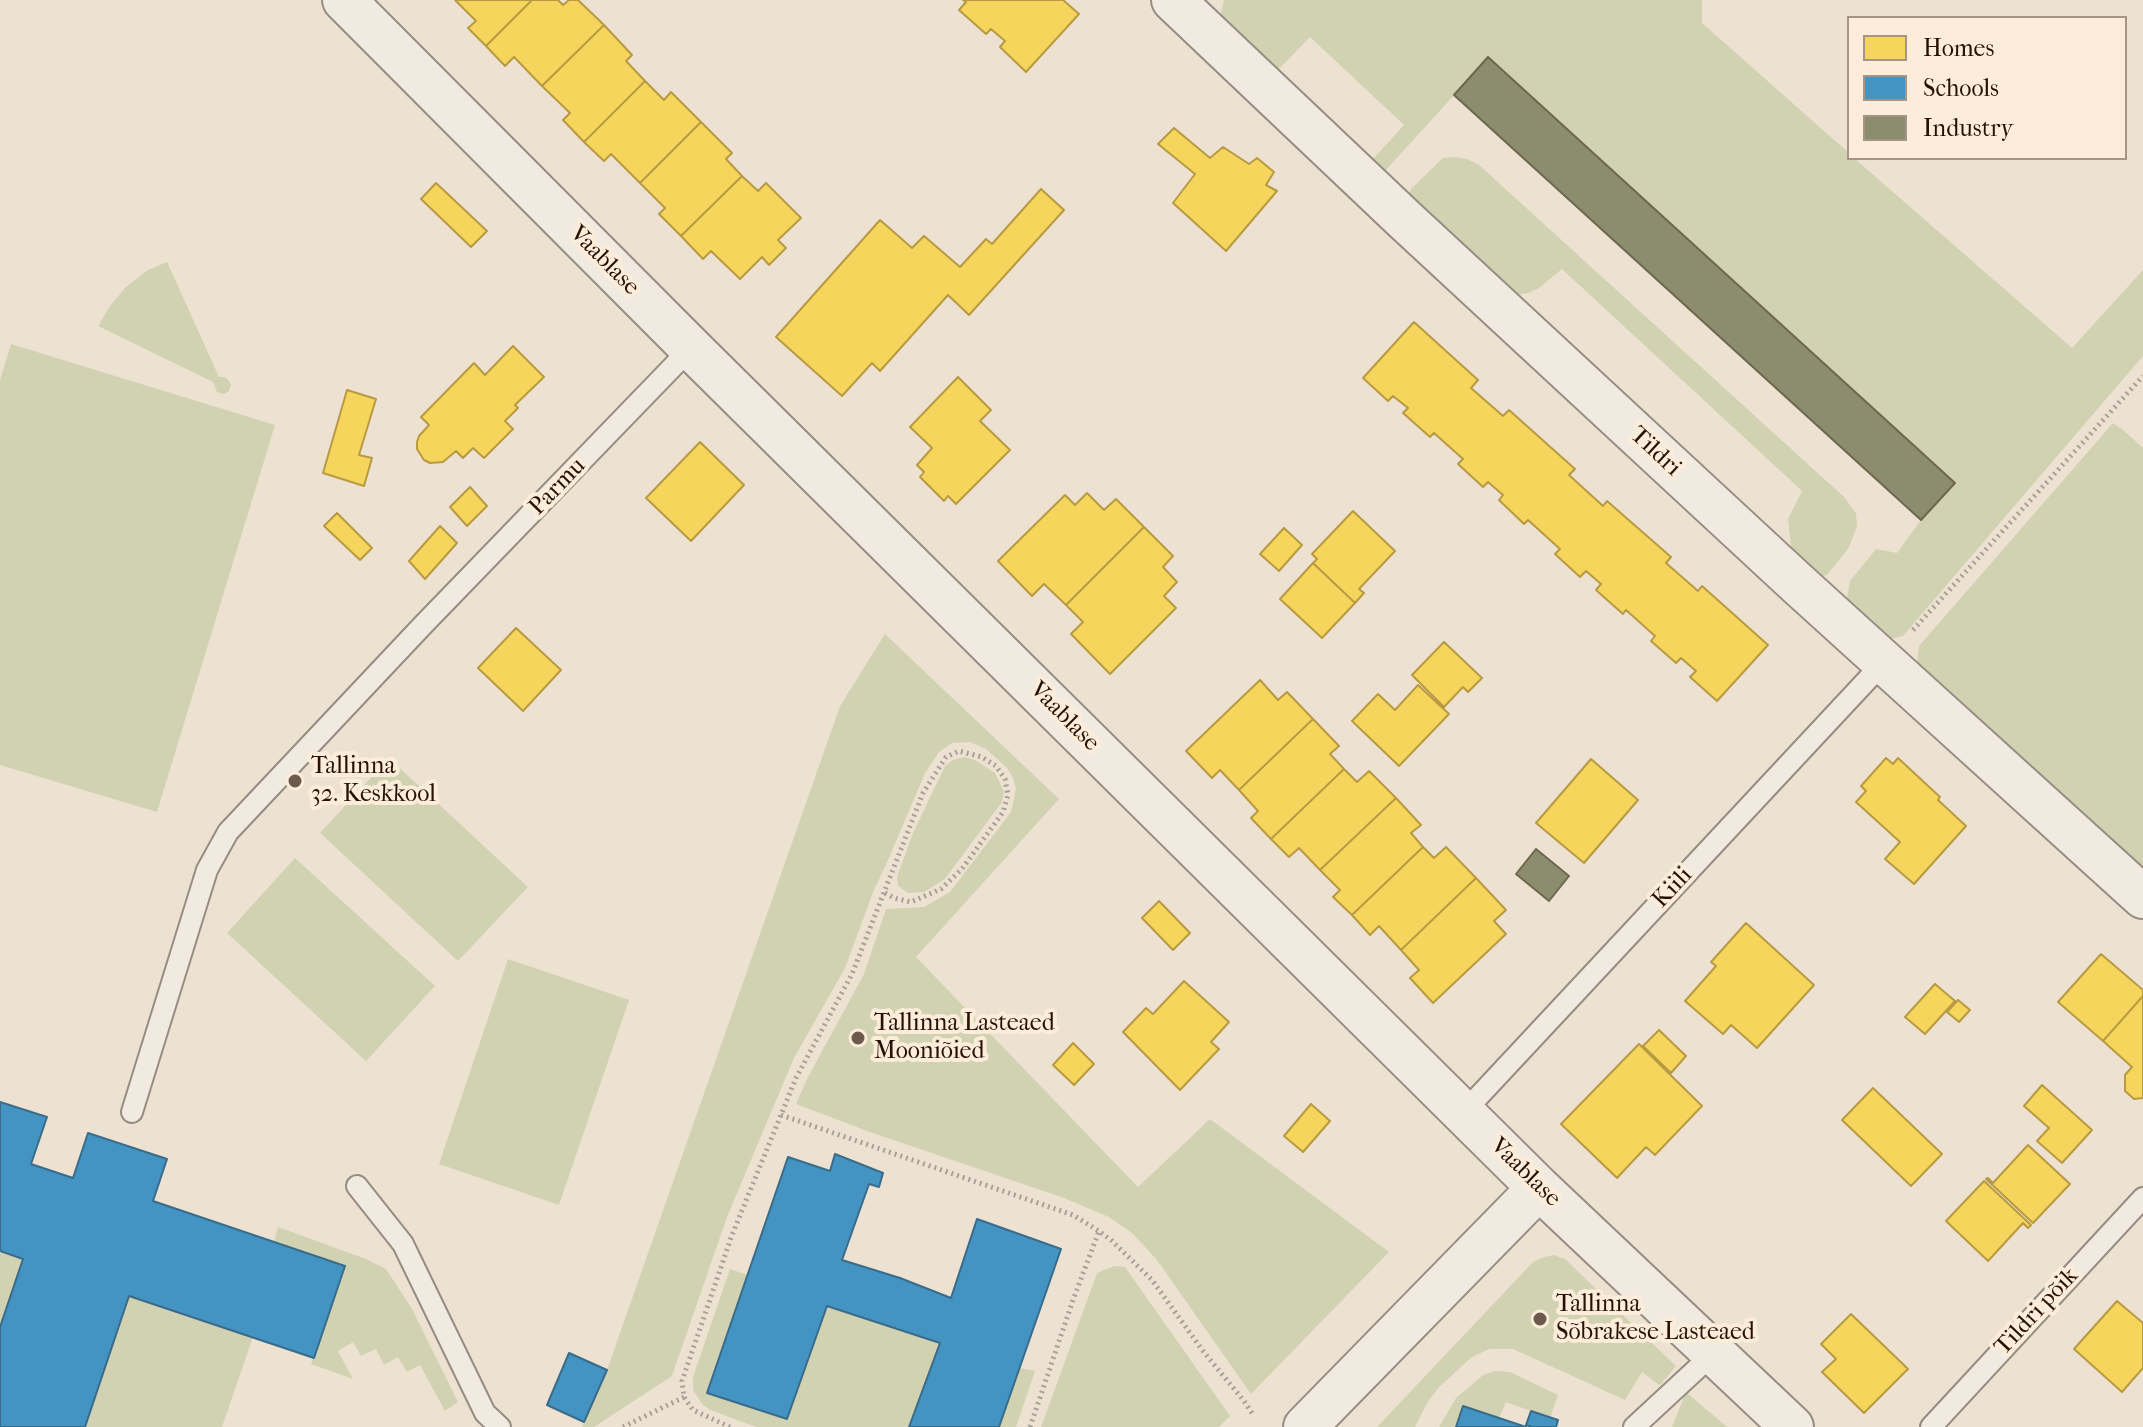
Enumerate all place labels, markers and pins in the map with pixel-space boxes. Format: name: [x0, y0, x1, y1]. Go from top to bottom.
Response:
place label: Tallinna 32. Keskkool: [311, 753, 436, 809]
marker: Tallinna 32. Keskkool: [286, 772, 304, 790]
place label: Tallinna Lasteaed Mooniõied: [874, 1010, 1055, 1066]
marker: Tallinna Lasteaed Mooniõied: [849, 1029, 867, 1047]
place label: Tallinna Sõbrakese Lasteaed: [1556, 1291, 1755, 1347]
marker: Tallinna Sõbrakese Lasteaed: [1531, 1310, 1549, 1328]

